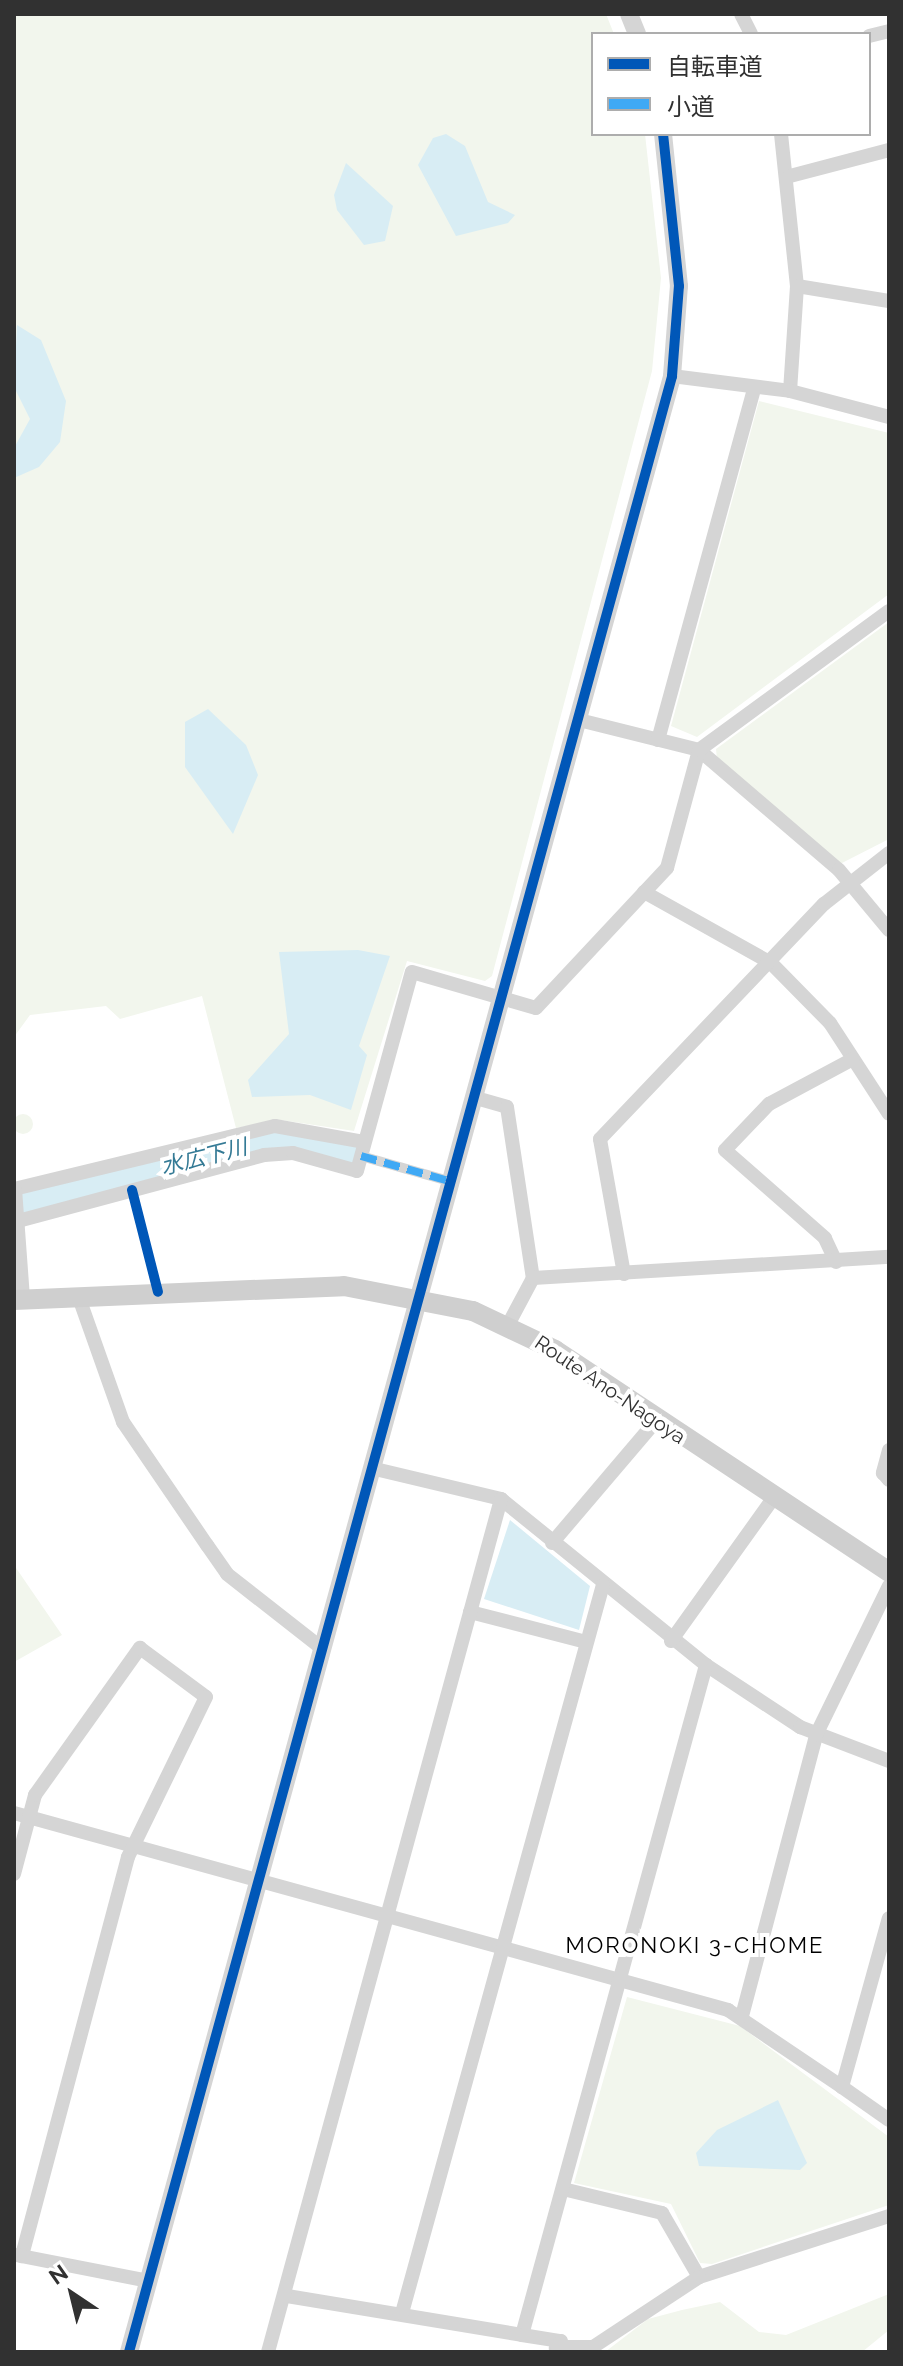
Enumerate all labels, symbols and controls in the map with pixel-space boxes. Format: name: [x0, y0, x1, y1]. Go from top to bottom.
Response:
legend: [591, 32, 871, 136]
text: 自転車道: [667, 52, 763, 81]
text: 小道: [667, 92, 715, 121]
water label: 水広下川: [158, 1134, 250, 1180]
street label: Route Ano-Nagoya: [530, 1331, 690, 1449]
district label: MORONOKI 3-CHOME: [566, 1933, 824, 1959]
north arrow: [32, 2254, 112, 2334]
text: N: [44, 2259, 73, 2290]

